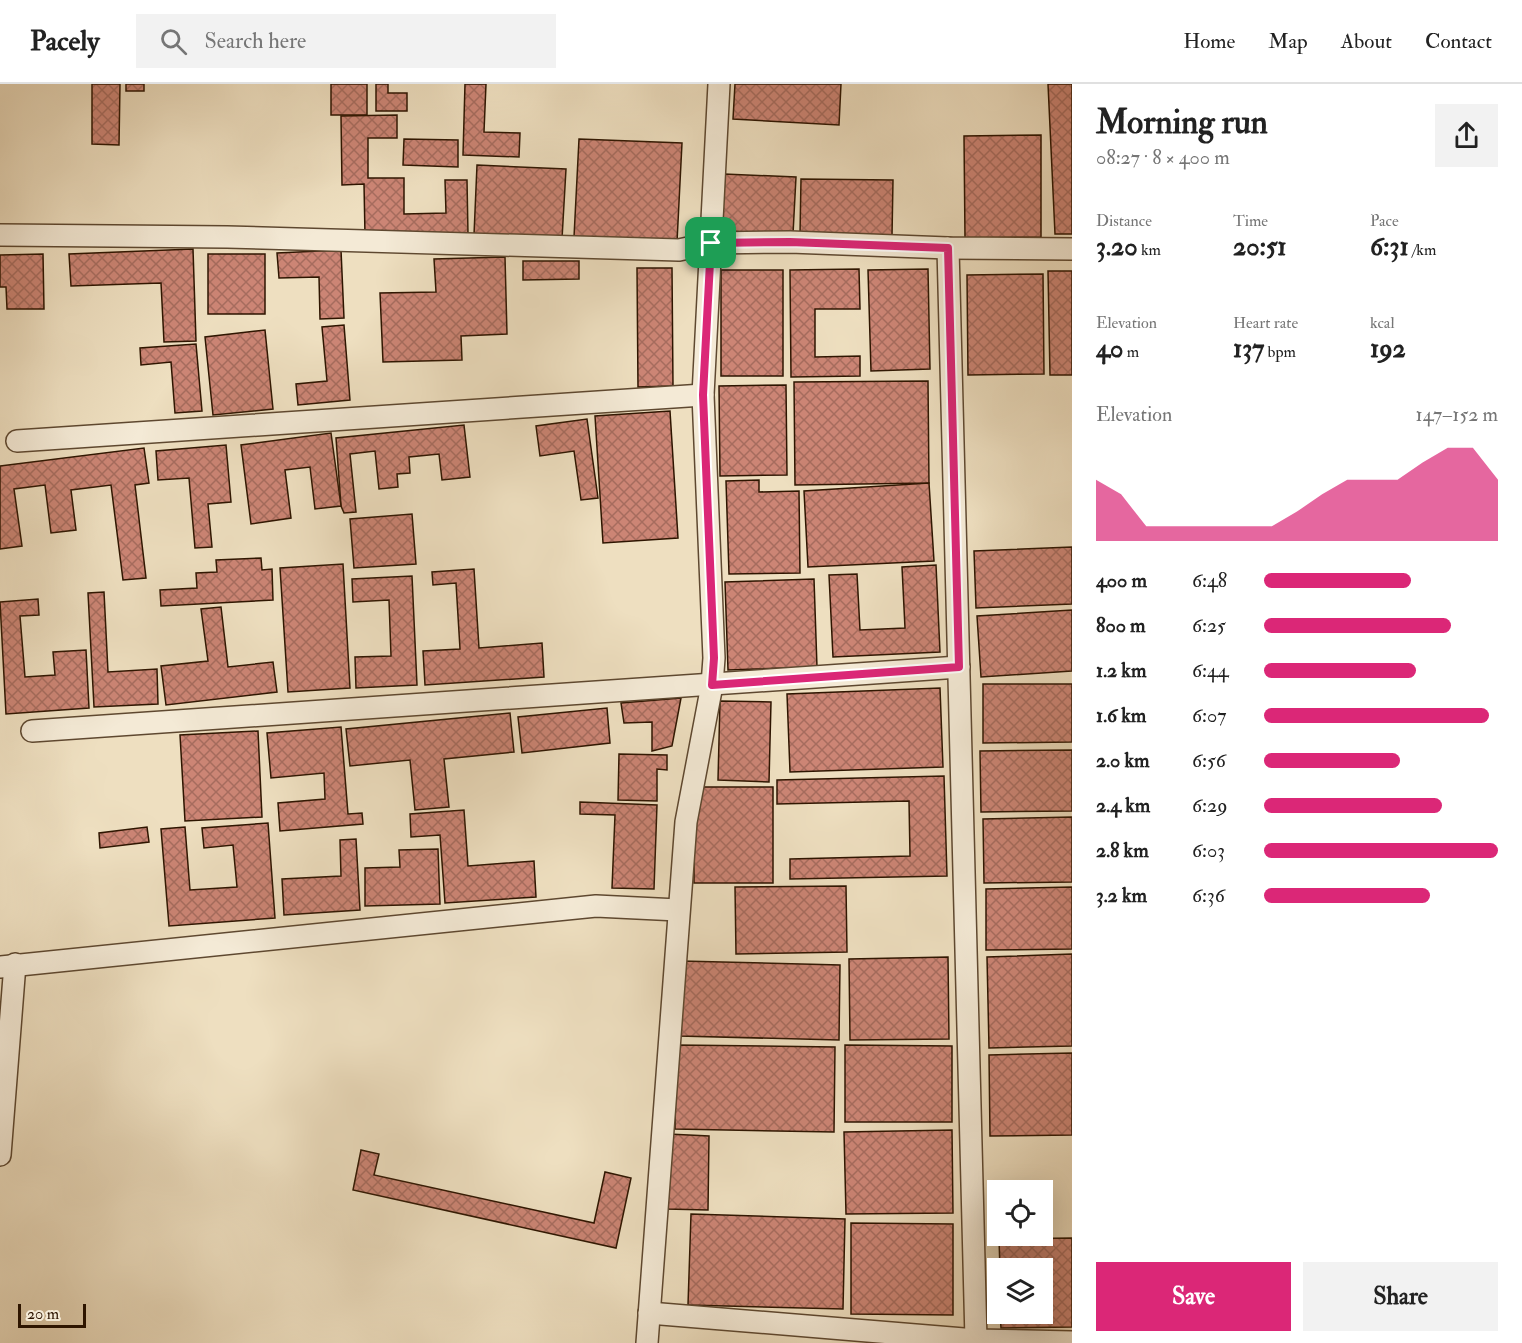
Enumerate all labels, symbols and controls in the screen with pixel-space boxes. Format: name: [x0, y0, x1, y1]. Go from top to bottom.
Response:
search box: [136, 14, 556, 68]
text: Pacely: [30, 24, 100, 59]
icon: search: [157, 25, 190, 58]
text: Search here: [205, 27, 306, 55]
text: Home: [1183, 28, 1235, 55]
text: Map: [1268, 28, 1308, 55]
text: About: [1341, 28, 1392, 55]
text: Contact: [1425, 28, 1492, 55]
text: Morning run: [1096, 102, 1268, 143]
button: share: [1435, 104, 1498, 167]
text: 08:27 · 8 × 400 m: [1096, 145, 1230, 170]
text: Distance: [1096, 211, 1152, 231]
text: Time: [1233, 211, 1268, 231]
text: Pace: [1370, 211, 1399, 231]
pin: [685, 217, 736, 268]
icon: arrive: [694, 226, 727, 259]
text: 3.20: [1096, 231, 1138, 263]
text: 20:51: [1233, 231, 1287, 263]
text: 6:31: [1370, 231, 1409, 263]
text: km: [1138, 240, 1161, 260]
text: /km: [1409, 240, 1436, 260]
text: Elevation: [1096, 313, 1157, 333]
text: Heart rate: [1233, 313, 1298, 333]
text: kcal: [1370, 313, 1395, 333]
text: 40: [1096, 333, 1123, 365]
text: 137: [1233, 333, 1264, 365]
text: 192: [1370, 333, 1406, 365]
text: m: [1123, 342, 1139, 362]
text: bpm: [1264, 342, 1296, 362]
text: Elevation: [1096, 402, 1172, 427]
text: 147–152 m: [1416, 402, 1498, 427]
text: 400 m: [1096, 568, 1147, 593]
text: 6:48: [1192, 568, 1227, 593]
text: 800 m: [1096, 613, 1146, 638]
text: 6:25: [1192, 613, 1226, 638]
text: 1.2 km: [1096, 658, 1146, 683]
text: 6:44: [1192, 658, 1229, 683]
text: 1.6 km: [1096, 703, 1146, 728]
text: 6:07: [1192, 703, 1226, 728]
text: 2.0 km: [1096, 748, 1150, 773]
text: 6:56: [1192, 748, 1226, 773]
text: 2.4 km: [1096, 793, 1150, 818]
text: 6:29: [1192, 793, 1227, 818]
text: 2.8 km: [1096, 838, 1149, 863]
text: 6:03: [1192, 838, 1225, 863]
text: 3.2 km: [1096, 883, 1147, 908]
text: 6:36: [1192, 883, 1225, 908]
map controls: [987, 1180, 1053, 1324]
button: locate: [987, 1180, 1053, 1246]
button: layers: [987, 1258, 1053, 1324]
button: Save: [1096, 1262, 1291, 1331]
button: Share: [1303, 1262, 1498, 1331]
scale bar: [18, 1301, 86, 1328]
text: 20 m: [27, 1304, 59, 1324]

